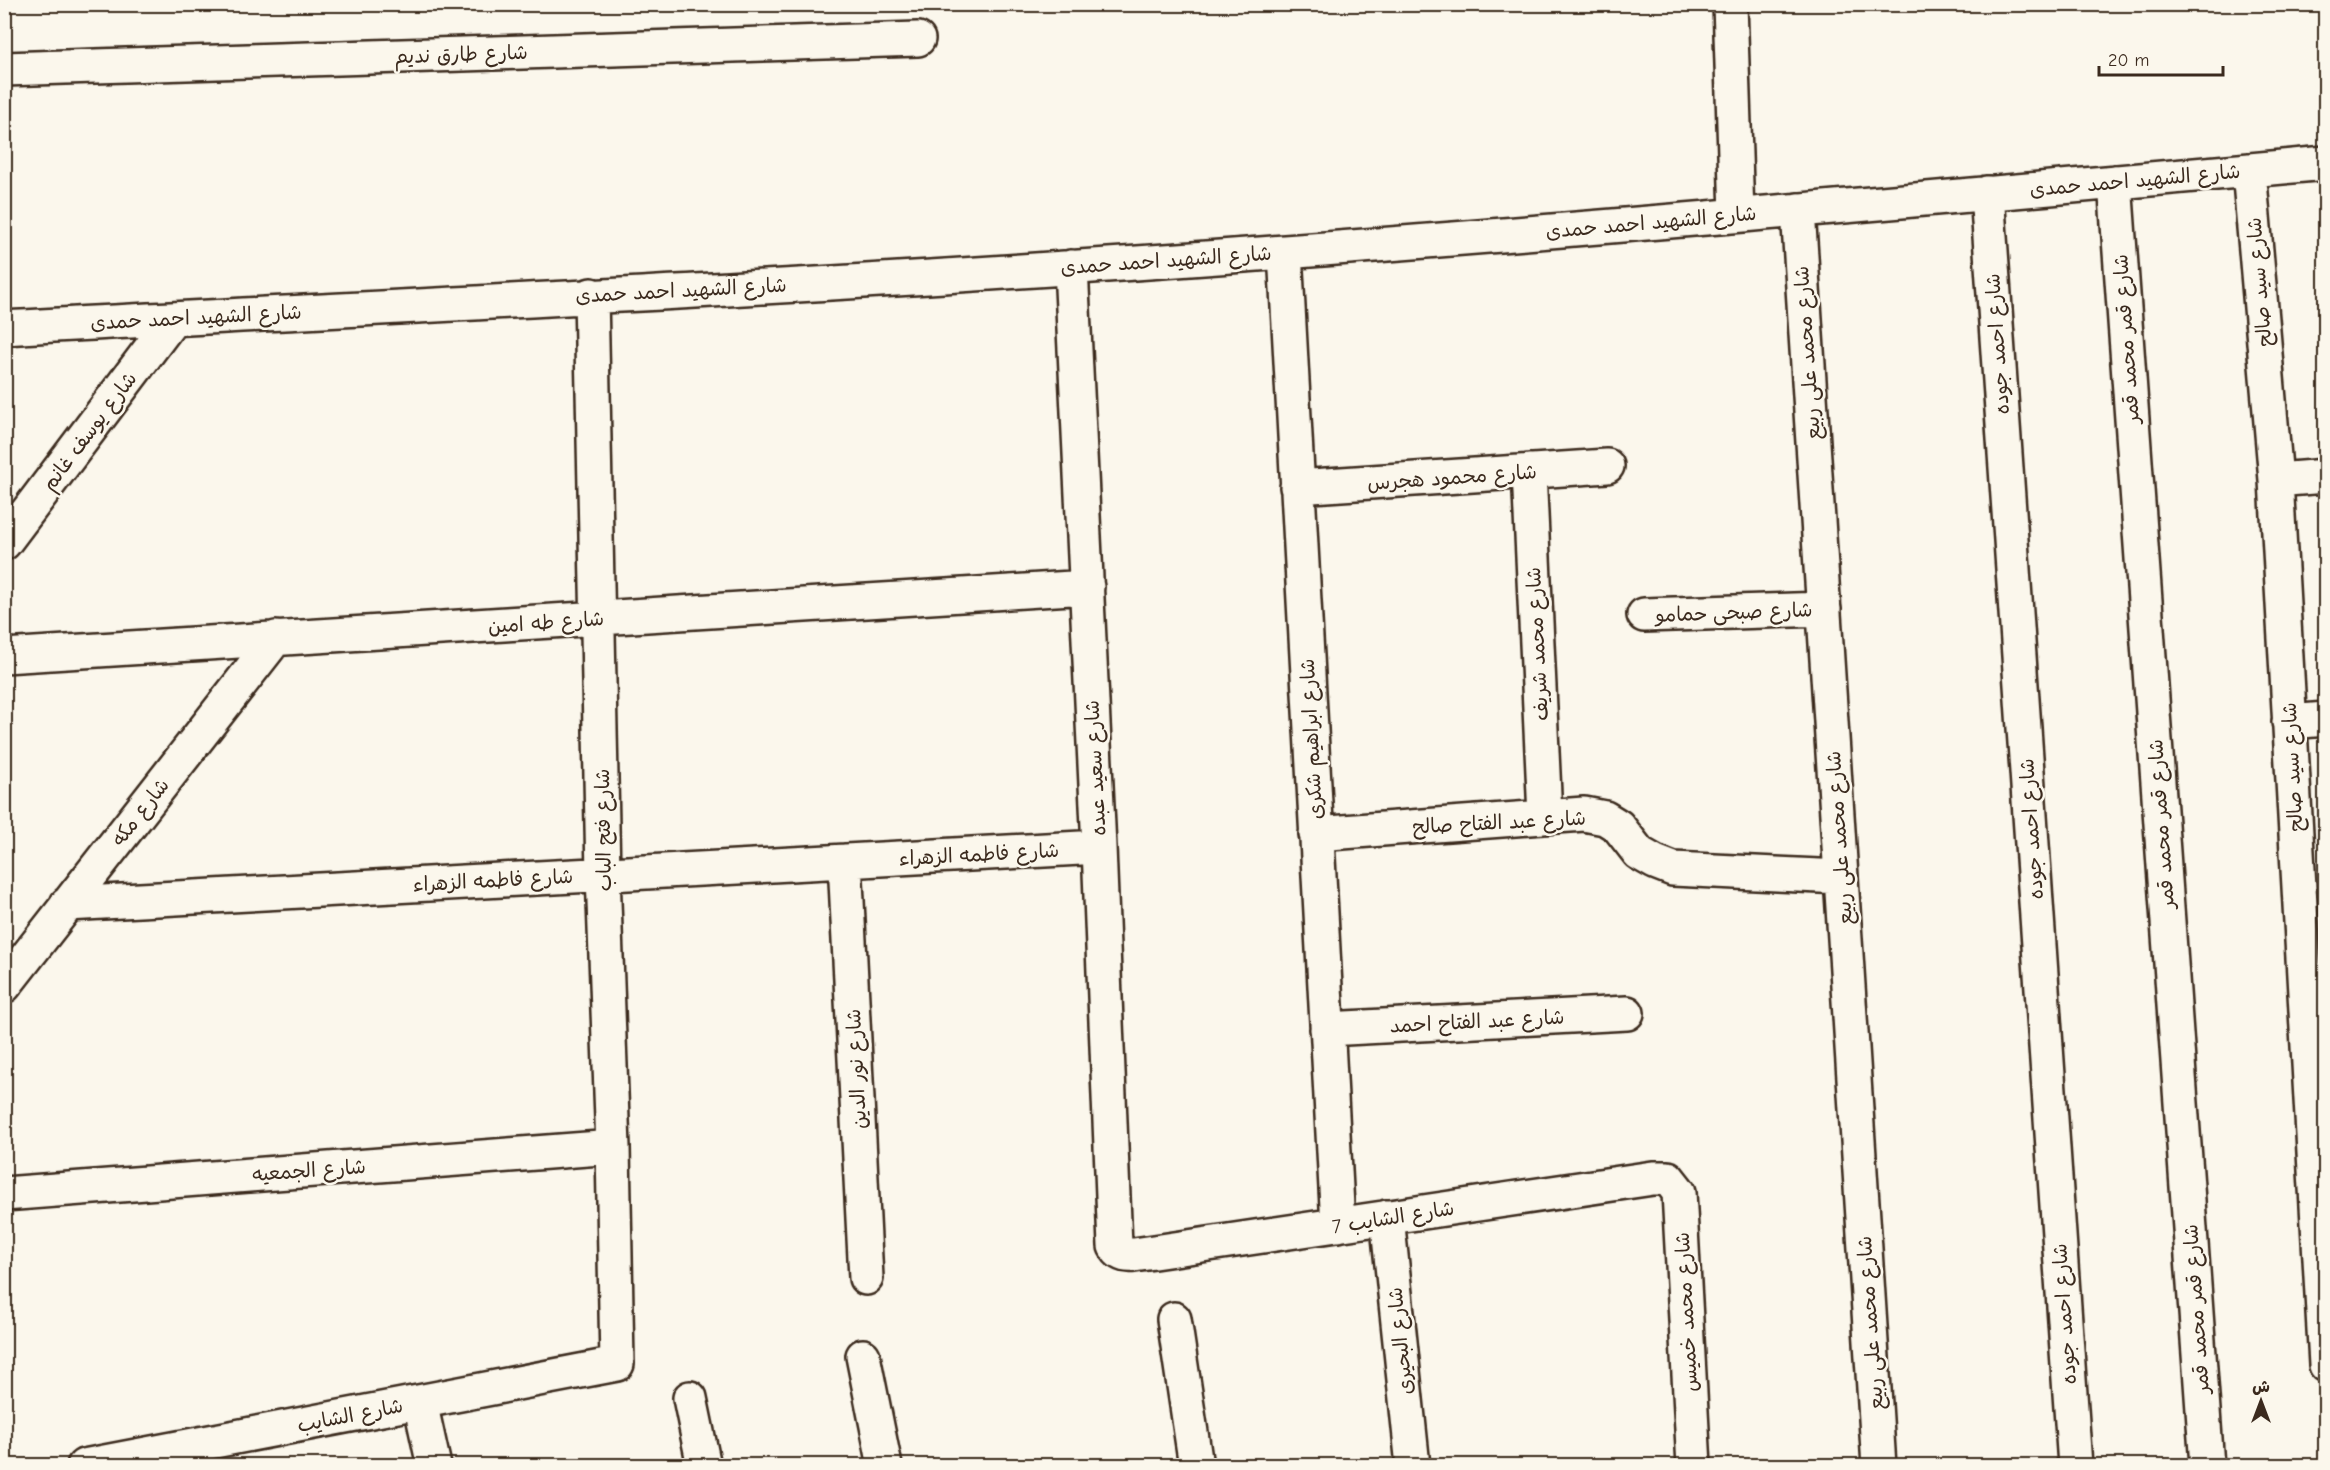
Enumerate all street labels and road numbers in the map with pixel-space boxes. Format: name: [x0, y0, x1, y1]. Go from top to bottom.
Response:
street label: شارع طارق نديم: [394, 41, 528, 72]
street label: شارع الشهيد احمد حمدى: [2029, 160, 2242, 203]
street label: شارع الشهيد احمد حمدى: [1545, 202, 1758, 245]
street label: شارع سيد صالح: [2242, 216, 2279, 347]
street label: شارع الشهيد احمد حمدى: [1060, 242, 1272, 281]
street label: شارع قمر محمد قمر: [2109, 253, 2146, 426]
street label: شارع محمد على ربيع: [1790, 265, 1828, 441]
street label: شارع الشهيد احمد حمدى: [575, 273, 787, 310]
street label: شارع احمد جوده: [1981, 273, 2016, 415]
street label: شارع الشهيد احمد حمدى: [90, 300, 302, 337]
street label: شارع يوسف غانم: [37, 367, 144, 497]
street label: شارع محمود هجرس: [1366, 460, 1538, 497]
street label: شارع محمد شريف: [1522, 566, 1555, 722]
street label: شارع صبحى حمامو: [1653, 598, 1813, 629]
street label: شارع طه امين: [487, 607, 605, 640]
street label: شارع ابراهيم شكرى: [1296, 658, 1330, 820]
street label: شارع سعيد عبده: [1080, 699, 1113, 836]
street label: شارع سيد صالح: [2278, 702, 2309, 832]
street label: شارع قمر محمد قمر: [2144, 738, 2181, 911]
street label: شارع محمد على ربيع: [1822, 750, 1860, 926]
street label: شارع احمد جوده: [2015, 758, 2050, 900]
street label: شارع فتح الباب: [591, 768, 618, 892]
street label: شارع مكه: [107, 774, 175, 852]
street label: شارع عبد الفتاح صالح: [1412, 806, 1586, 841]
street label: شارع فاطمه الزهراء: [898, 839, 1060, 872]
street label: شارع فاطمه الزهراء: [412, 865, 574, 898]
street label: شارع عبد الفتاح احمد: [1389, 1005, 1565, 1040]
street label: شارع نور الدين: [842, 1008, 873, 1130]
street label: شارع الجمعيه: [252, 1155, 367, 1188]
street label: شارع الشايب 7: [1330, 1196, 1456, 1240]
street label: شارع قمر محمد قمر: [2179, 1223, 2216, 1396]
street label: شارع محمد خميس: [1671, 1231, 1704, 1392]
street label: شارع محمد على ربيع: [1853, 1235, 1891, 1411]
street label: شارع احمد جوده: [2048, 1243, 2083, 1385]
street label: شارع البحيرى: [1383, 1286, 1420, 1396]
street label: شارع الشايب: [295, 1394, 405, 1439]

